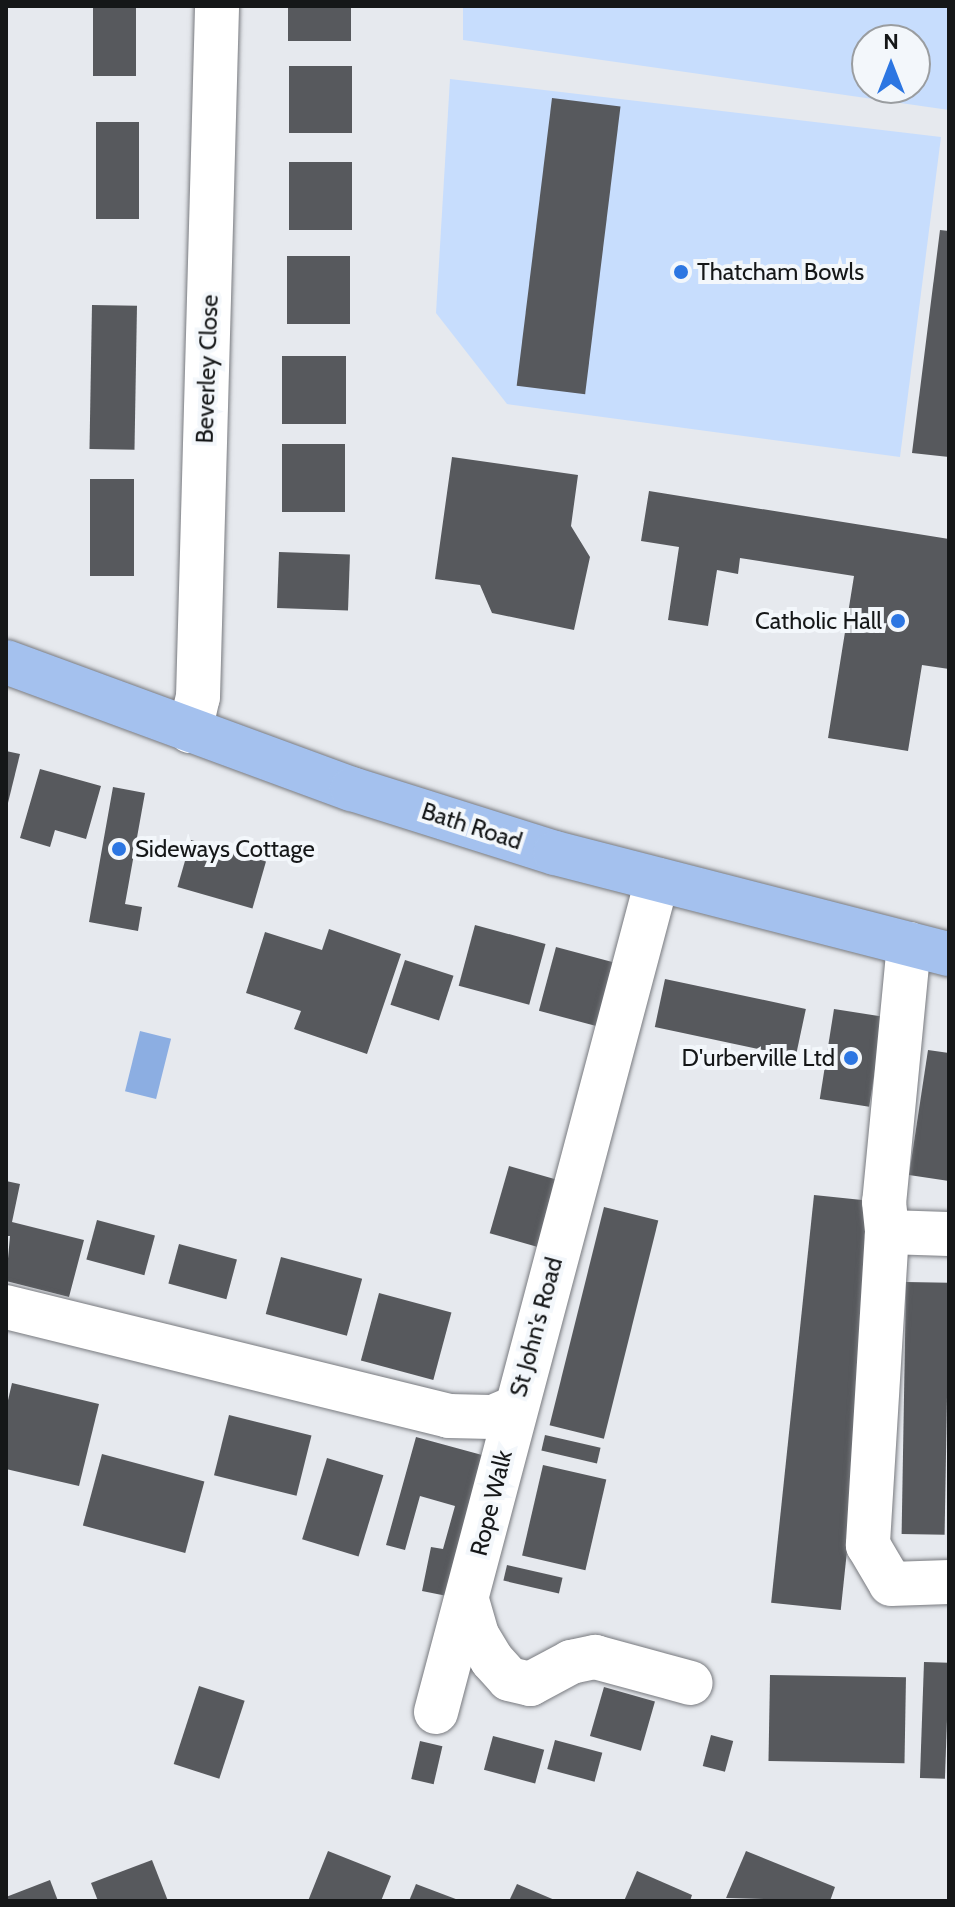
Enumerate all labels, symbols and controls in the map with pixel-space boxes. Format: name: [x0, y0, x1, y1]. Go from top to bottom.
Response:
north arrow: [851, 24, 931, 104]
text: N: [883, 28, 899, 55]
place label: Thatcham Bowls: [697, 258, 864, 286]
marker: Thatcham Bowls: [672, 263, 690, 281]
street label: Beverley Close: [190, 294, 224, 444]
place label: Catholic Hall: [755, 607, 882, 635]
marker: Catholic Hall: [889, 612, 907, 630]
street label: Bath Road: [418, 796, 526, 856]
place label: Sideways Cottage: [135, 835, 315, 863]
marker: Sideways Cottage: [110, 840, 128, 858]
place label: D'urberville Ltd: [682, 1044, 835, 1072]
marker: D'urberville Ltd: [842, 1049, 860, 1067]
street label: St John's Road: [504, 1254, 568, 1400]
street label: Rope Walk: [464, 1447, 518, 1559]

